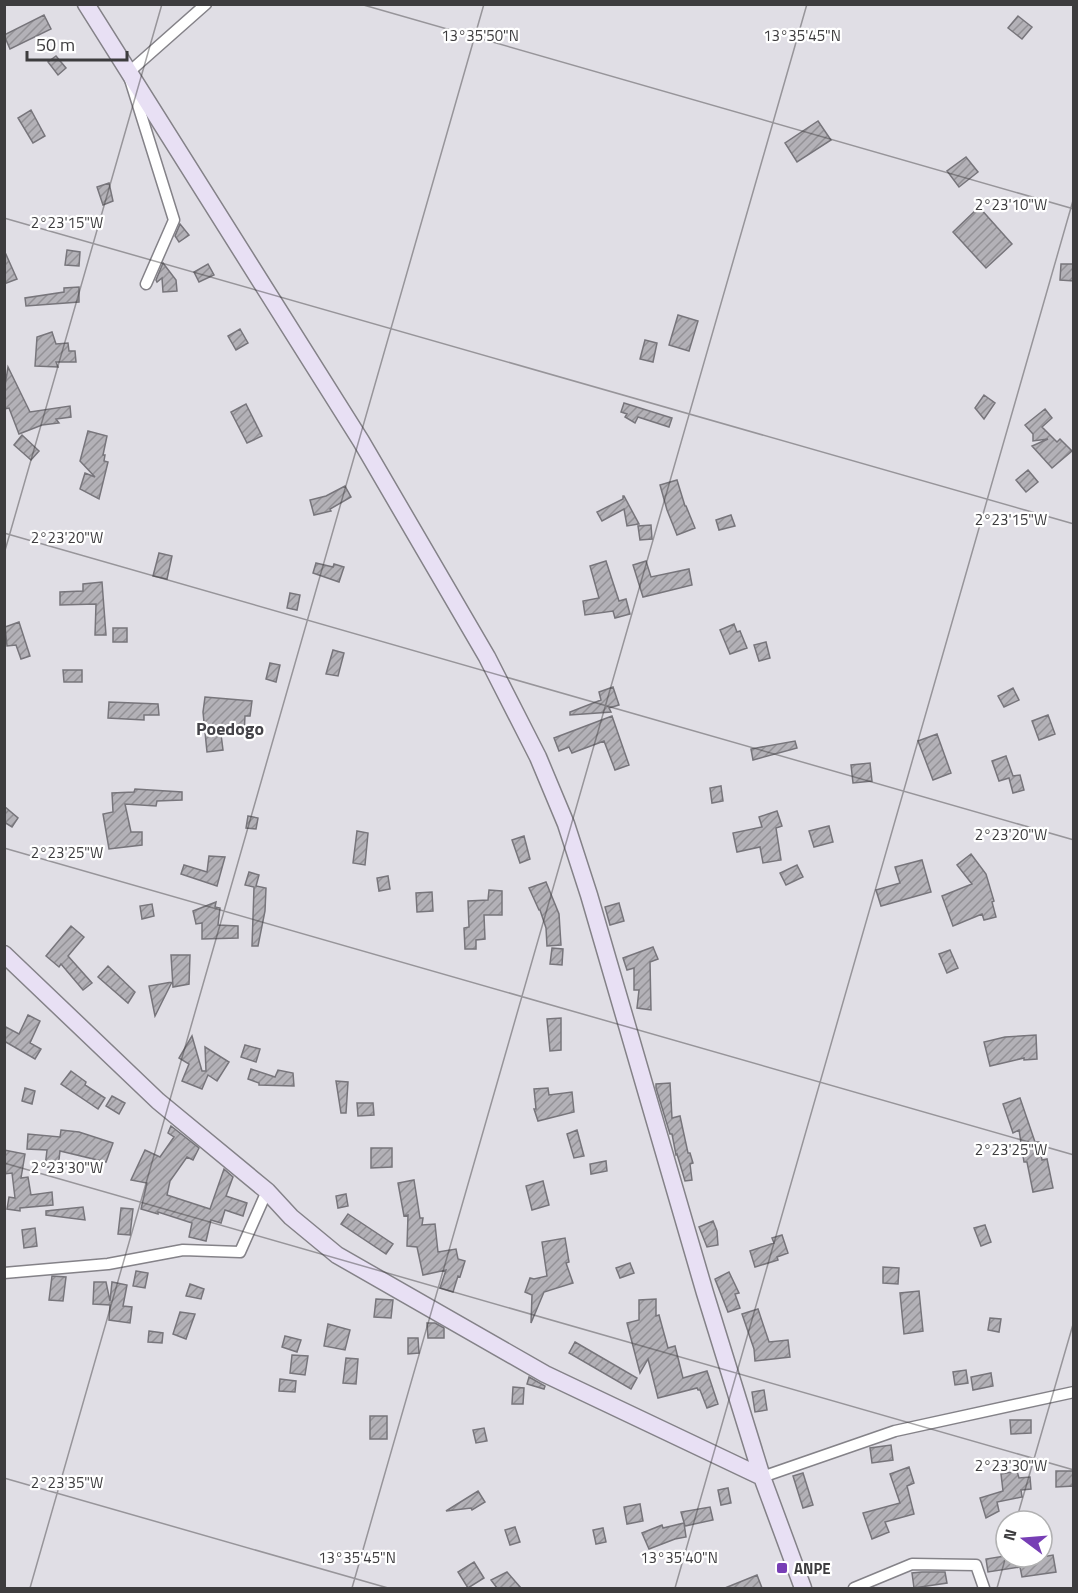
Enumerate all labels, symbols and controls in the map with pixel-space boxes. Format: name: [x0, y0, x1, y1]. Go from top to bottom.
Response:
scale bar: [27, 24, 128, 62]
text: 13°35'50"N: [441, 24, 519, 47]
text: 13°35'45"N: [763, 24, 841, 47]
text: 50 m: [36, 31, 75, 58]
text: 2°23'10"W: [975, 193, 1047, 216]
text: 2°23'15"W: [31, 211, 103, 234]
text: 2°23'15"W: [975, 508, 1047, 531]
text: 2°23'20"W: [31, 526, 103, 549]
district label: Poedogo: [196, 715, 264, 742]
text: 2°23'20"W: [975, 823, 1047, 846]
text: 2°23'25"W: [31, 841, 103, 864]
text: 2°23'25"W: [975, 1138, 1047, 1161]
text: 2°23'30"W: [31, 1156, 103, 1179]
text: 2°23'30"W: [975, 1454, 1047, 1477]
text: 2°23'35"W: [31, 1471, 103, 1494]
north arrow: [994, 1509, 1054, 1569]
text: N: [997, 1526, 1023, 1544]
text: 13°35'45"N: [318, 1546, 396, 1569]
text: 13°35'40"N: [640, 1546, 718, 1569]
place label: ANPE: [794, 1557, 831, 1580]
marker: ANPE: [775, 1561, 789, 1575]

